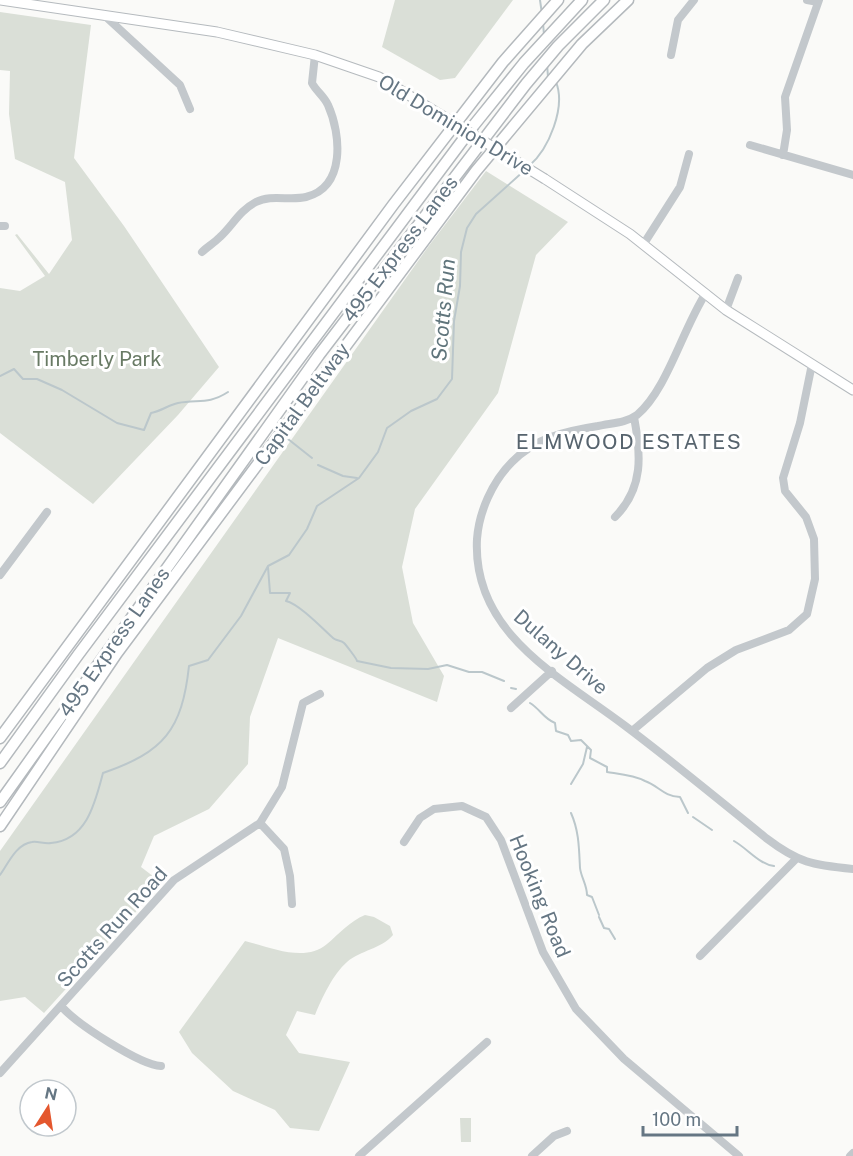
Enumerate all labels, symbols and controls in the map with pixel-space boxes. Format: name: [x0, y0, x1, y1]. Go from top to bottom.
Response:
street label: Old Dominion Drive: [374, 69, 538, 181]
street label: 495 Express Lanes: [337, 171, 463, 327]
water label: Scotts Run: [426, 258, 460, 362]
street label: Capital Beltway: [249, 338, 355, 470]
park label: Timberly Park: [32, 347, 162, 371]
district label: ELMWOOD ESTATES: [516, 429, 742, 454]
street label: 495 Express Lanes: [53, 563, 175, 721]
street label: Dulany Drive: [509, 605, 613, 699]
street label: Hooking Road: [504, 831, 576, 961]
street label: Scotts Run Road: [52, 862, 172, 992]
north arrow: [18, 1078, 78, 1138]
text: N: [43, 1083, 59, 1104]
scale bar: [643, 1099, 738, 1137]
text: 100 m: [652, 1109, 701, 1130]

